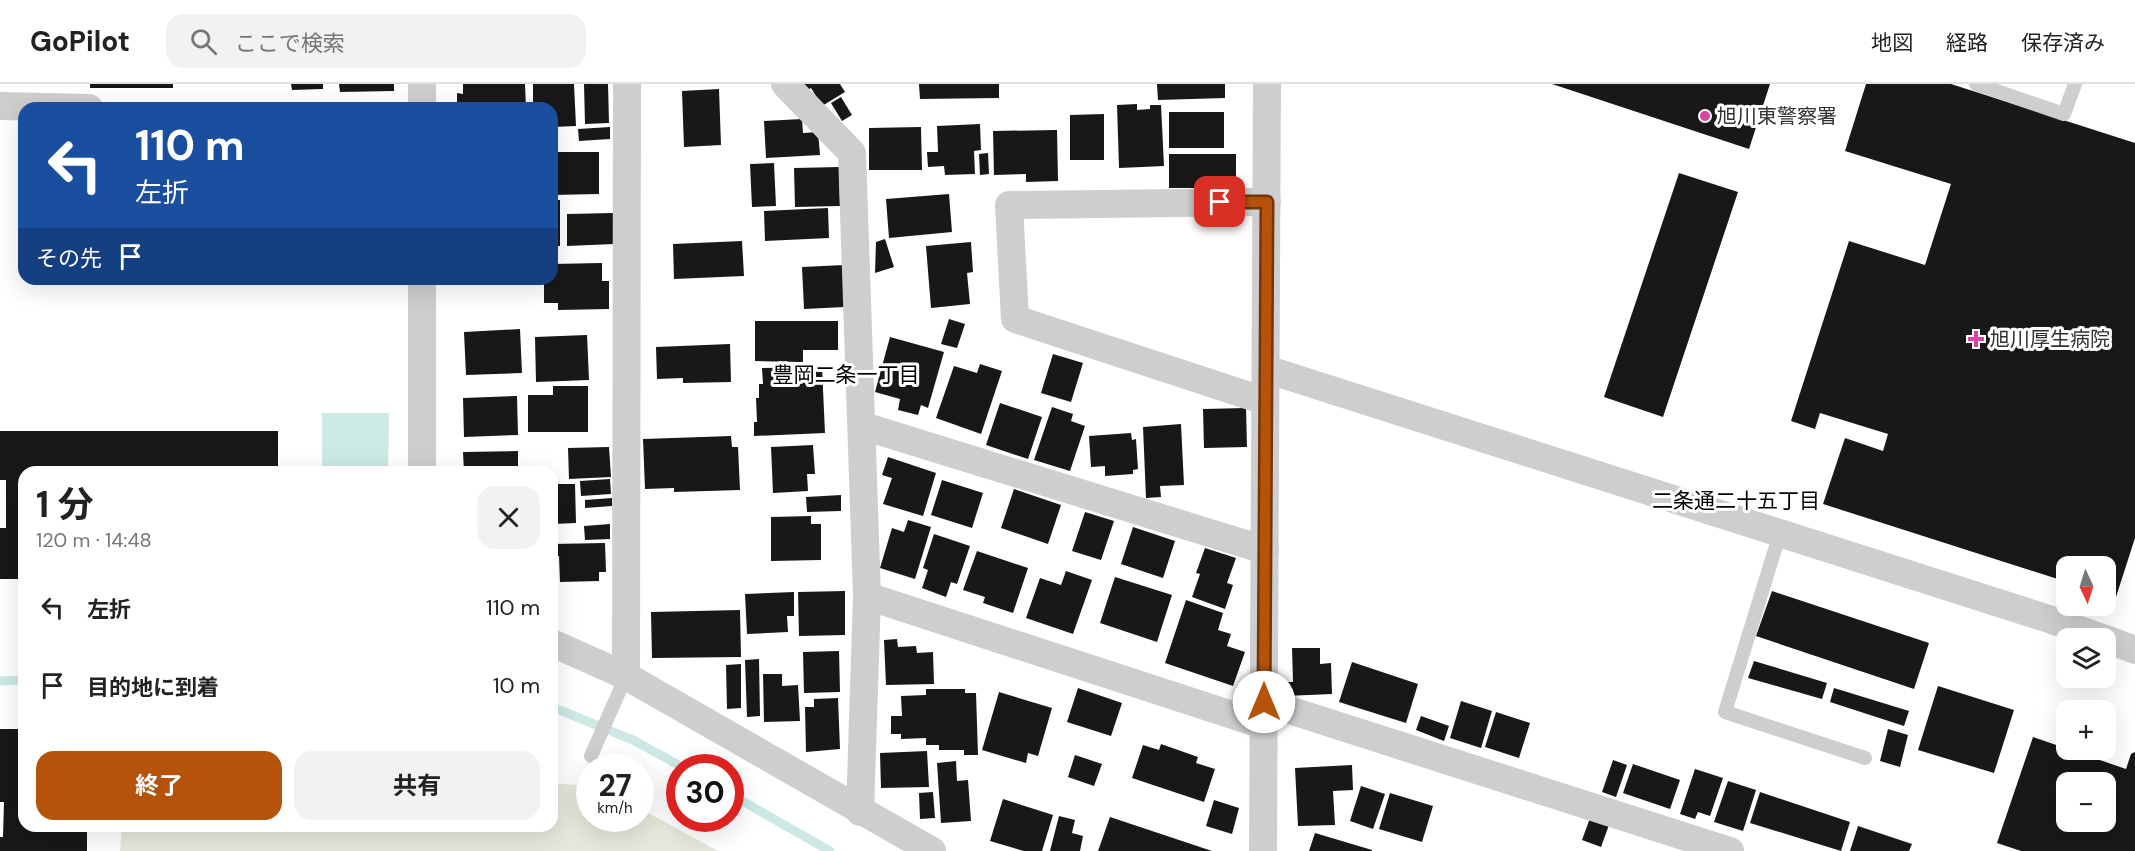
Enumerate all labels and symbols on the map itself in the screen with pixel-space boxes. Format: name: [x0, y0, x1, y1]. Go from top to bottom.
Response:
place label: 旭川東警察署: [1717, 103, 1837, 129]
marker: 旭川東警察署: [1698, 109, 1712, 123]
pin: [1194, 176, 1245, 227]
place label: 旭川厚生病院: [1990, 326, 2110, 352]
marker: 旭川厚生病院: [1967, 330, 1985, 348]
district label: 豊岡二条一丁目: [773, 361, 920, 389]
district label: 二条通二十五丁目: [1652, 487, 1820, 515]
north arrow: [2056, 556, 2116, 616]
position arrow: [1232, 670, 1296, 734]
speed limit sign: 30: [666, 754, 744, 832]

